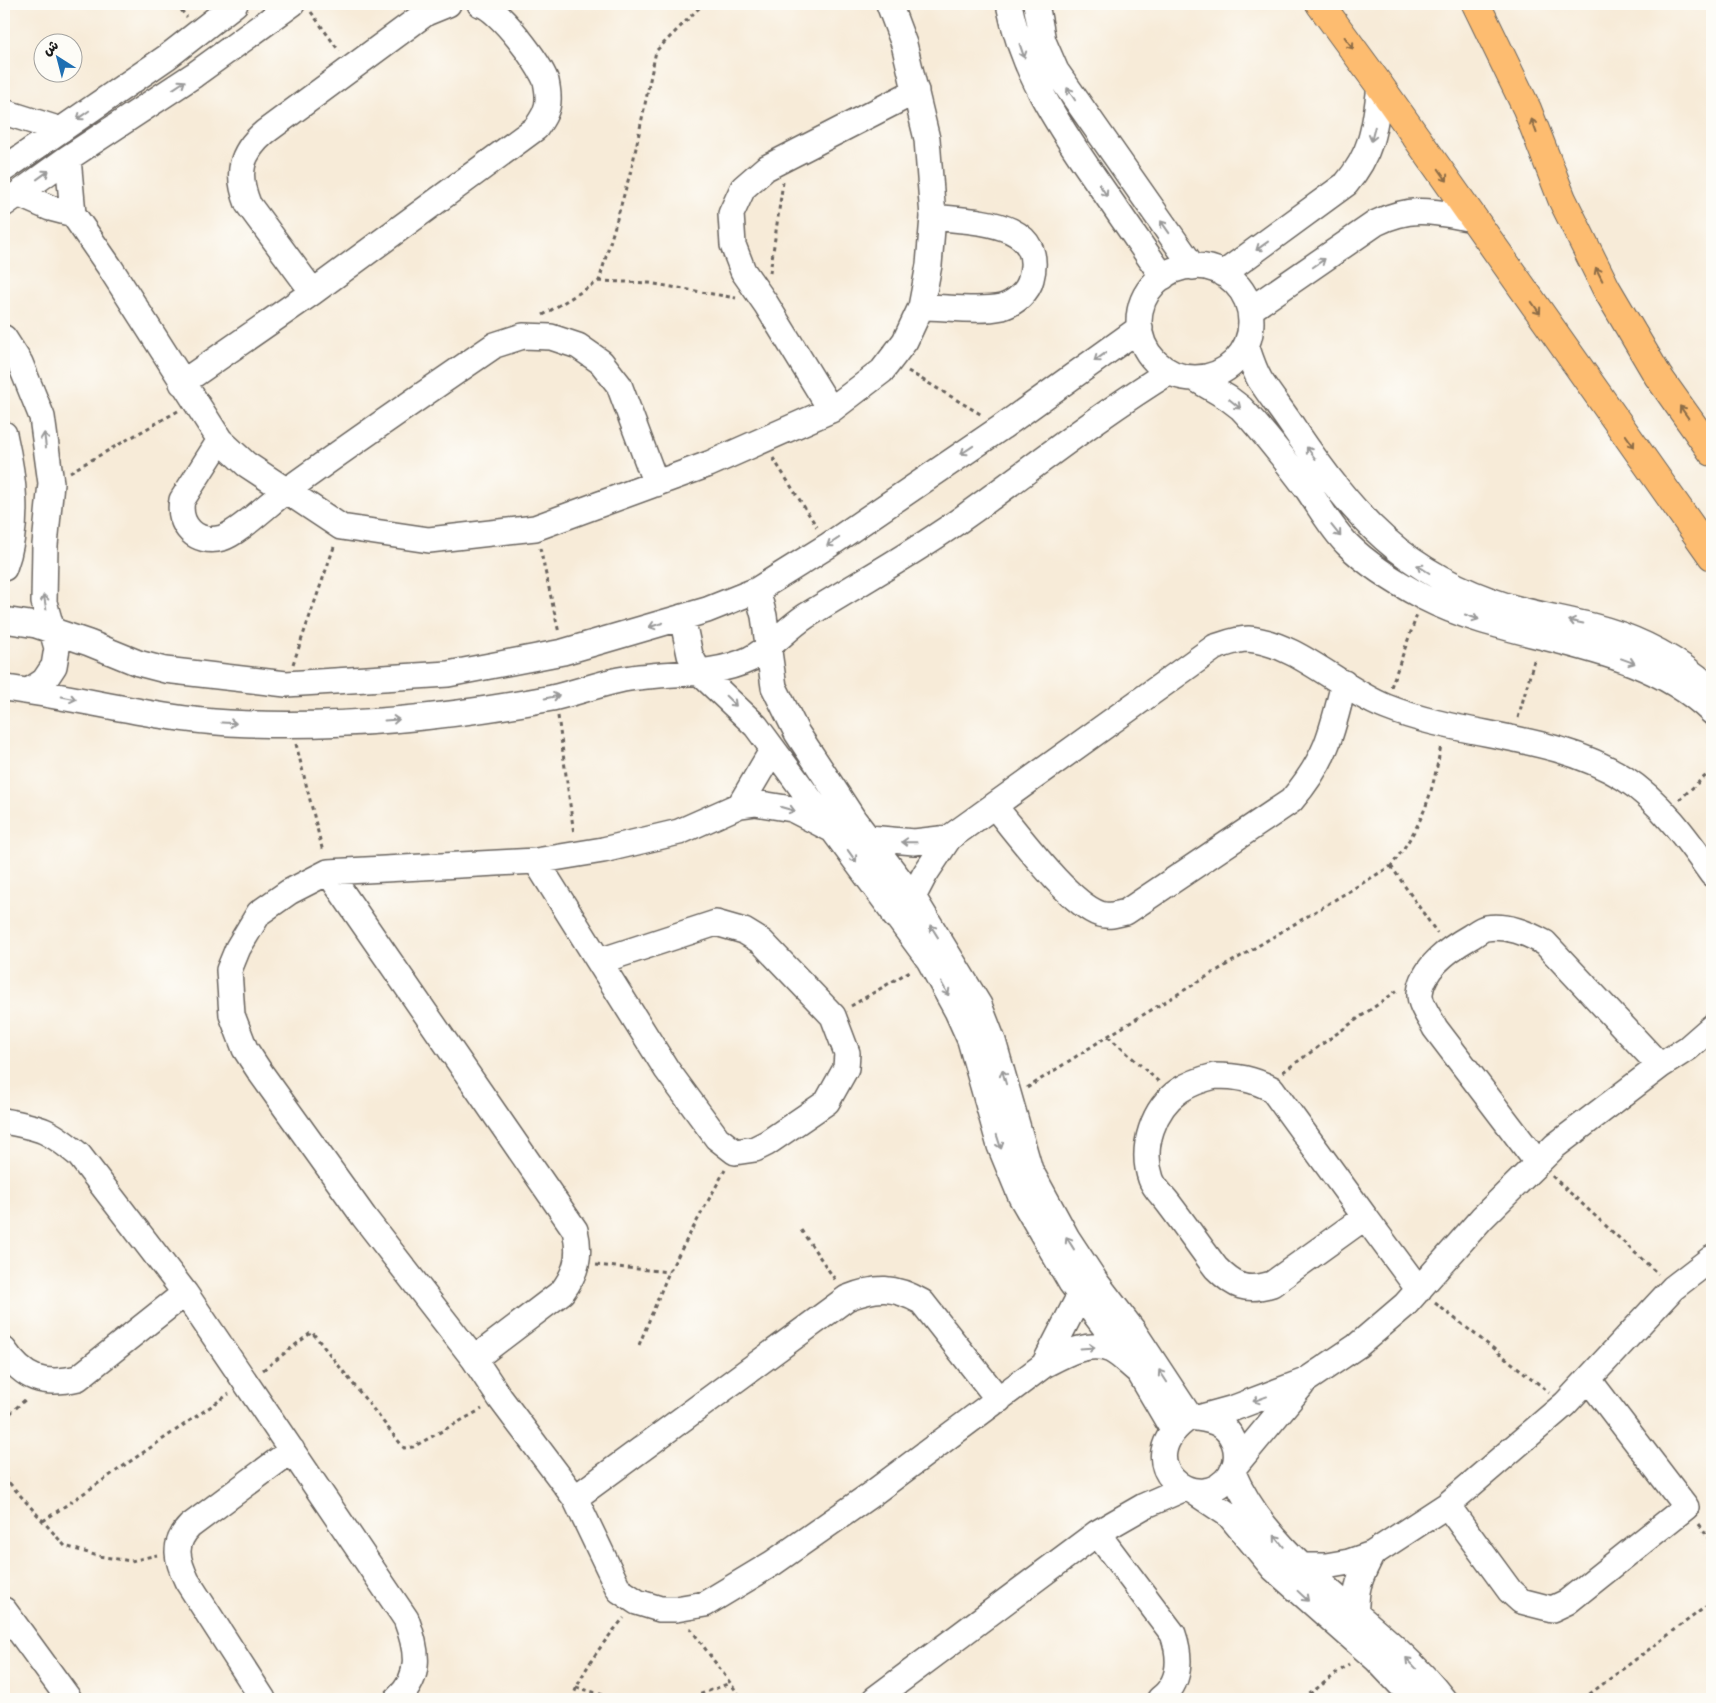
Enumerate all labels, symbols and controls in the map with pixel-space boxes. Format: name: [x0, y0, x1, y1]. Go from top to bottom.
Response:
north arrow: [32, 32, 82, 82]
text: ش: [39, 36, 62, 59]
one-way arrow: [1343, 36, 1354, 49]
one-way arrow: [1017, 43, 1027, 59]
one-way arrow: [171, 80, 185, 90]
one-way arrow: [1066, 87, 1077, 101]
one-way arrow: [76, 110, 90, 120]
one-way arrow: [1529, 118, 1538, 134]
one-way arrow: [1368, 126, 1377, 142]
one-way arrow: [1438, 168, 1448, 182]
one-way arrow: [36, 170, 49, 181]
one-way arrow: [1098, 183, 1108, 197]
one-way arrow: [1160, 220, 1170, 234]
one-way arrow: [1255, 241, 1269, 251]
one-way arrow: [1312, 258, 1326, 268]
one-way arrow: [1594, 267, 1604, 282]
one-way arrow: [1531, 301, 1542, 314]
one-way arrow: [1093, 352, 1107, 362]
one-way arrow: [1229, 398, 1242, 410]
one-way arrow: [1679, 406, 1689, 420]
one-way arrow: [40, 433, 50, 449]
one-way arrow: [1625, 434, 1636, 447]
one-way arrow: [961, 445, 975, 455]
one-way arrow: [1306, 447, 1317, 460]
one-way arrow: [1331, 524, 1342, 537]
one-way arrow: [827, 537, 841, 547]
one-way arrow: [1417, 564, 1431, 574]
one-way arrow: [39, 594, 49, 610]
one-way arrow: [1464, 612, 1480, 622]
one-way arrow: [1568, 617, 1584, 626]
one-way arrow: [648, 621, 664, 631]
one-way arrow: [1620, 657, 1635, 666]
one-way arrow: [544, 692, 560, 702]
one-way arrow: [61, 694, 77, 703]
one-way arrow: [725, 695, 737, 707]
one-way arrow: [383, 715, 399, 725]
one-way arrow: [221, 719, 237, 728]
one-way arrow: [780, 805, 796, 814]
one-way arrow: [901, 837, 918, 847]
one-way arrow: [847, 849, 857, 863]
one-way arrow: [929, 925, 939, 939]
one-way arrow: [940, 982, 950, 997]
one-way arrow: [998, 1070, 1008, 1086]
one-way arrow: [995, 1134, 1004, 1149]
one-way arrow: [1065, 1236, 1076, 1250]
one-way arrow: [1080, 1344, 1096, 1353]
one-way arrow: [1158, 1370, 1168, 1384]
one-way arrow: [1253, 1395, 1268, 1404]
one-way arrow: [1273, 1535, 1284, 1548]
one-way arrow: [1297, 1590, 1310, 1602]
one-way arrow: [1405, 1656, 1417, 1669]

